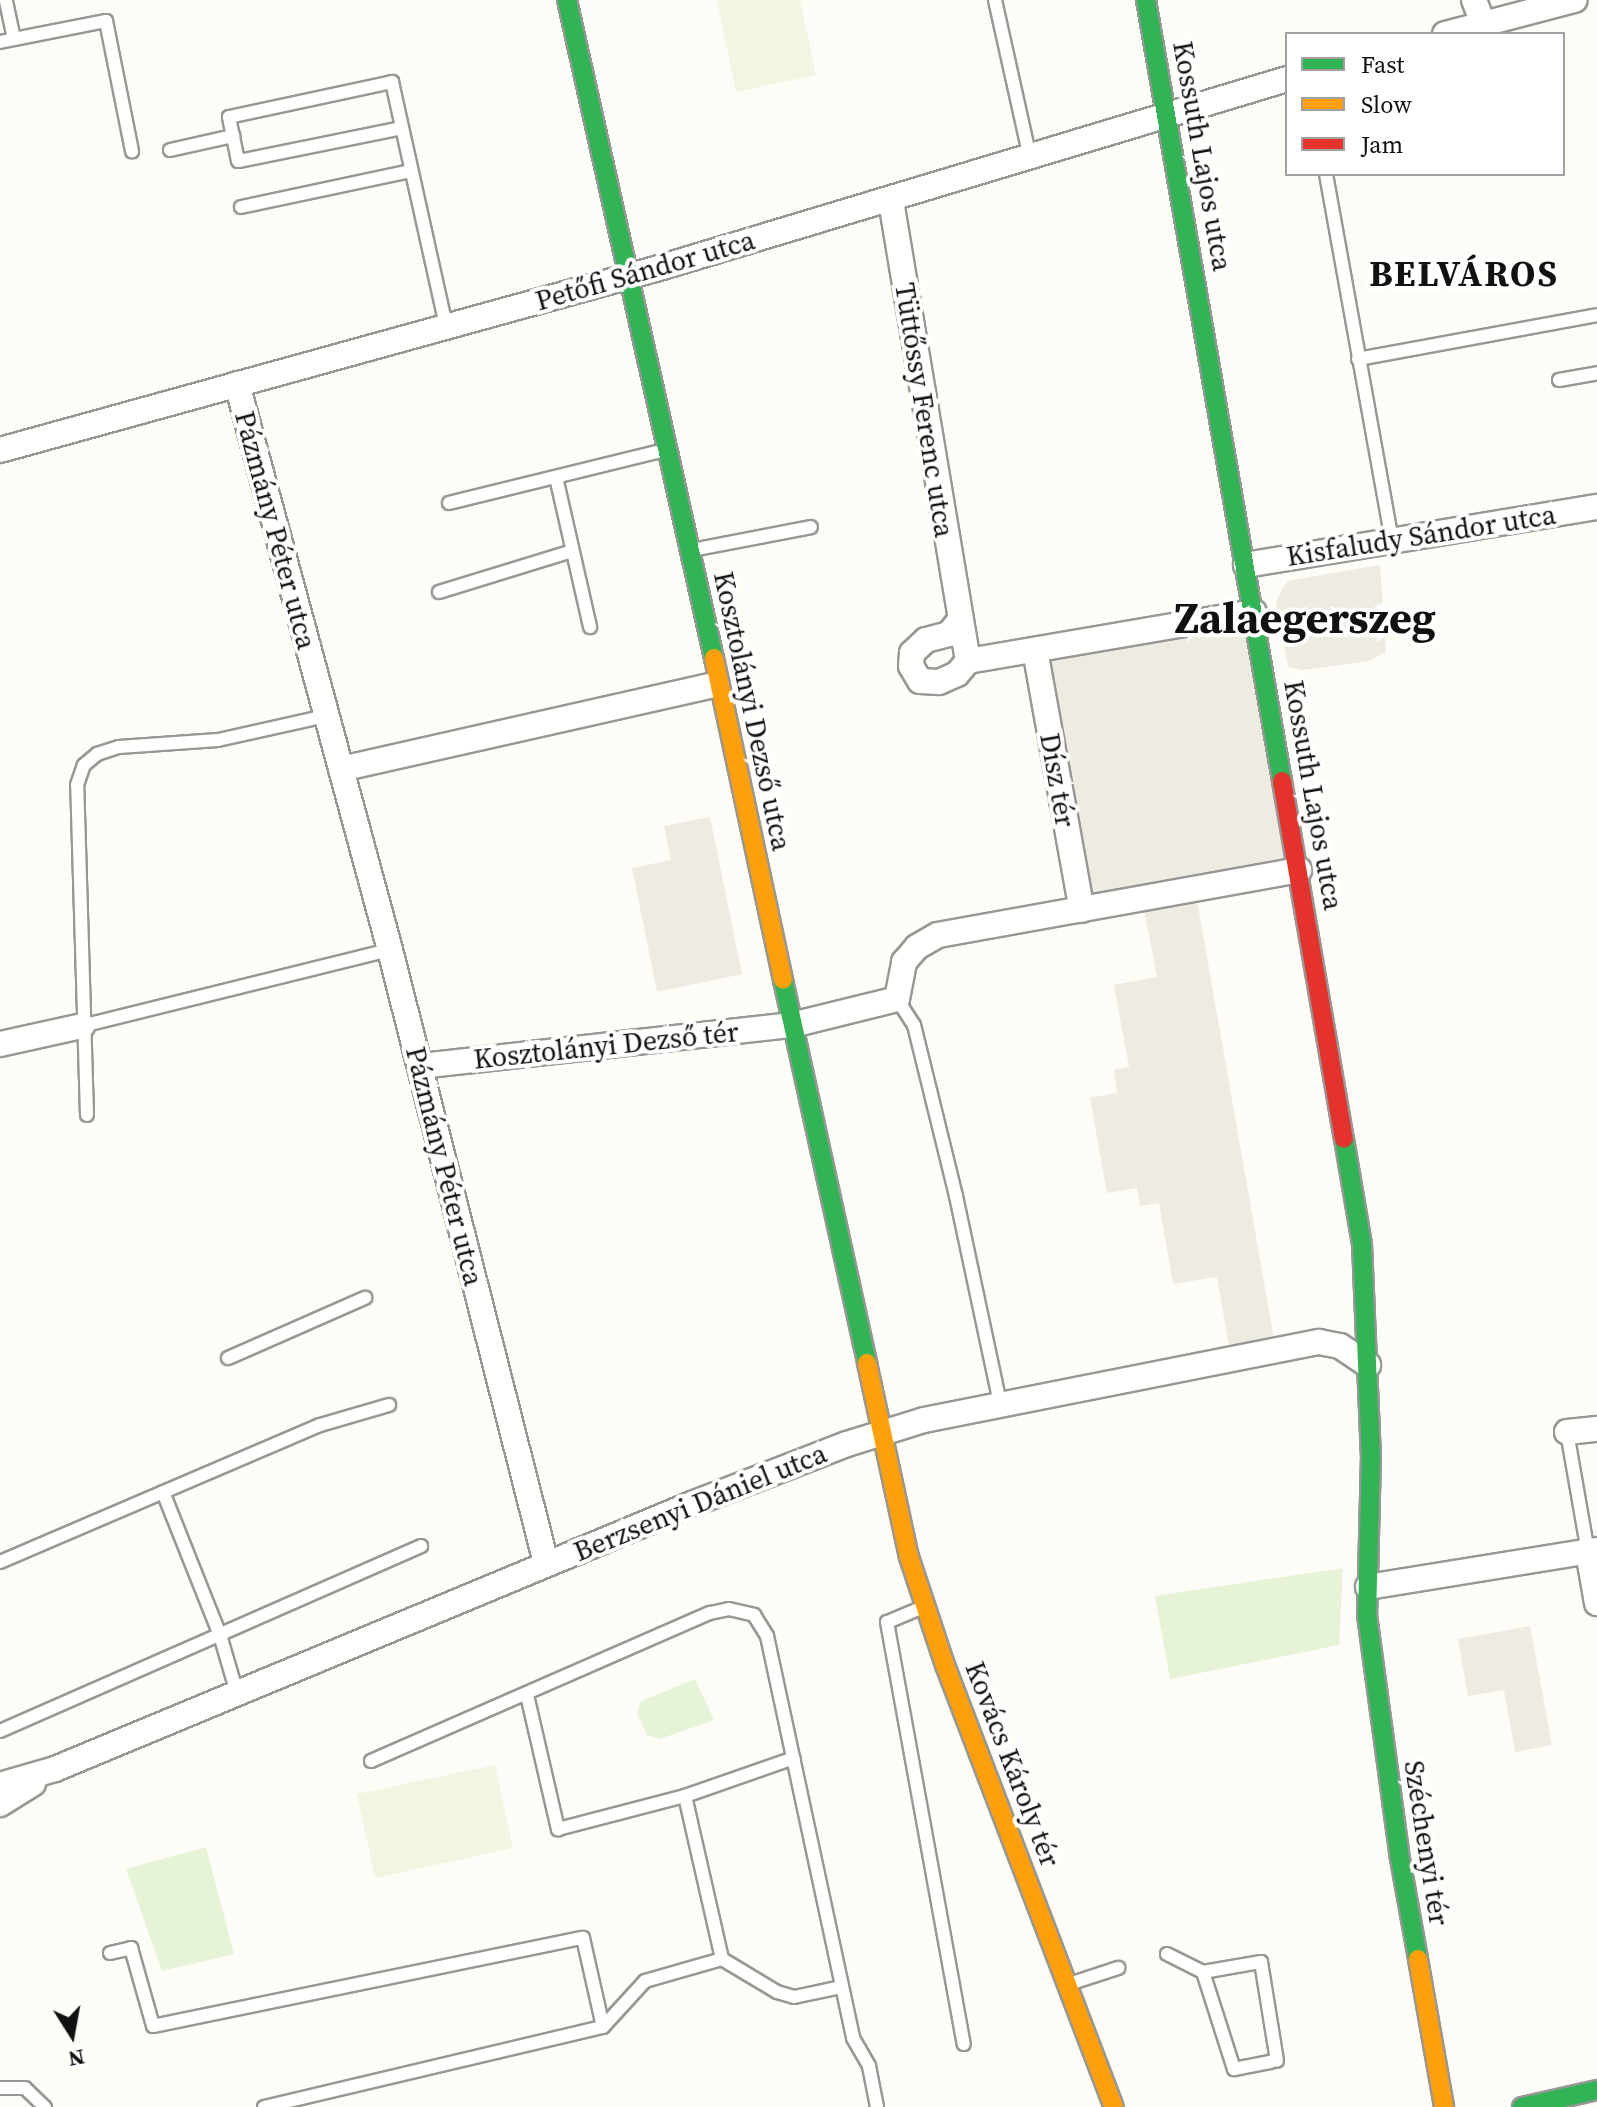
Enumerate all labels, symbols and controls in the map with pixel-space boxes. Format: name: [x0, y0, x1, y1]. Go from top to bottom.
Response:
legend: [1285, 32, 1565, 176]
street label: Kossuth Lajos utca: [1166, 39, 1240, 273]
text: Fast: [1361, 48, 1404, 81]
text: Slow: [1361, 88, 1412, 121]
text: Jam: [1361, 128, 1403, 161]
street label: Petőfi Sándor utca: [531, 223, 759, 317]
district label: BELVÁROS: [1369, 252, 1559, 296]
street label: Tüttőssy Ferenc utca: [888, 280, 962, 540]
street label: Pázmány Péter utca: [228, 407, 324, 653]
street label: Kisfaludy Sándor utca: [1284, 497, 1558, 573]
street label: Kosztolányi Dezső utca: [707, 568, 799, 854]
district label: Zalaegerszeg: [1174, 592, 1436, 644]
street label: Kossuth Lajos utca: [1277, 678, 1351, 912]
street label: Dísz tér: [1033, 730, 1083, 830]
street label: Kosztolányi Dezső tér: [472, 1014, 740, 1076]
street label: Pázmány Péter utca: [399, 1043, 491, 1289]
street label: Berzsenyi Dániel utca: [569, 1436, 831, 1568]
street label: Kovács Károly tér: [958, 1657, 1068, 1871]
street label: Széchenyi tér: [1397, 1758, 1457, 1928]
north arrow: [32, 1995, 112, 2075]
text: N: [66, 2042, 87, 2075]

